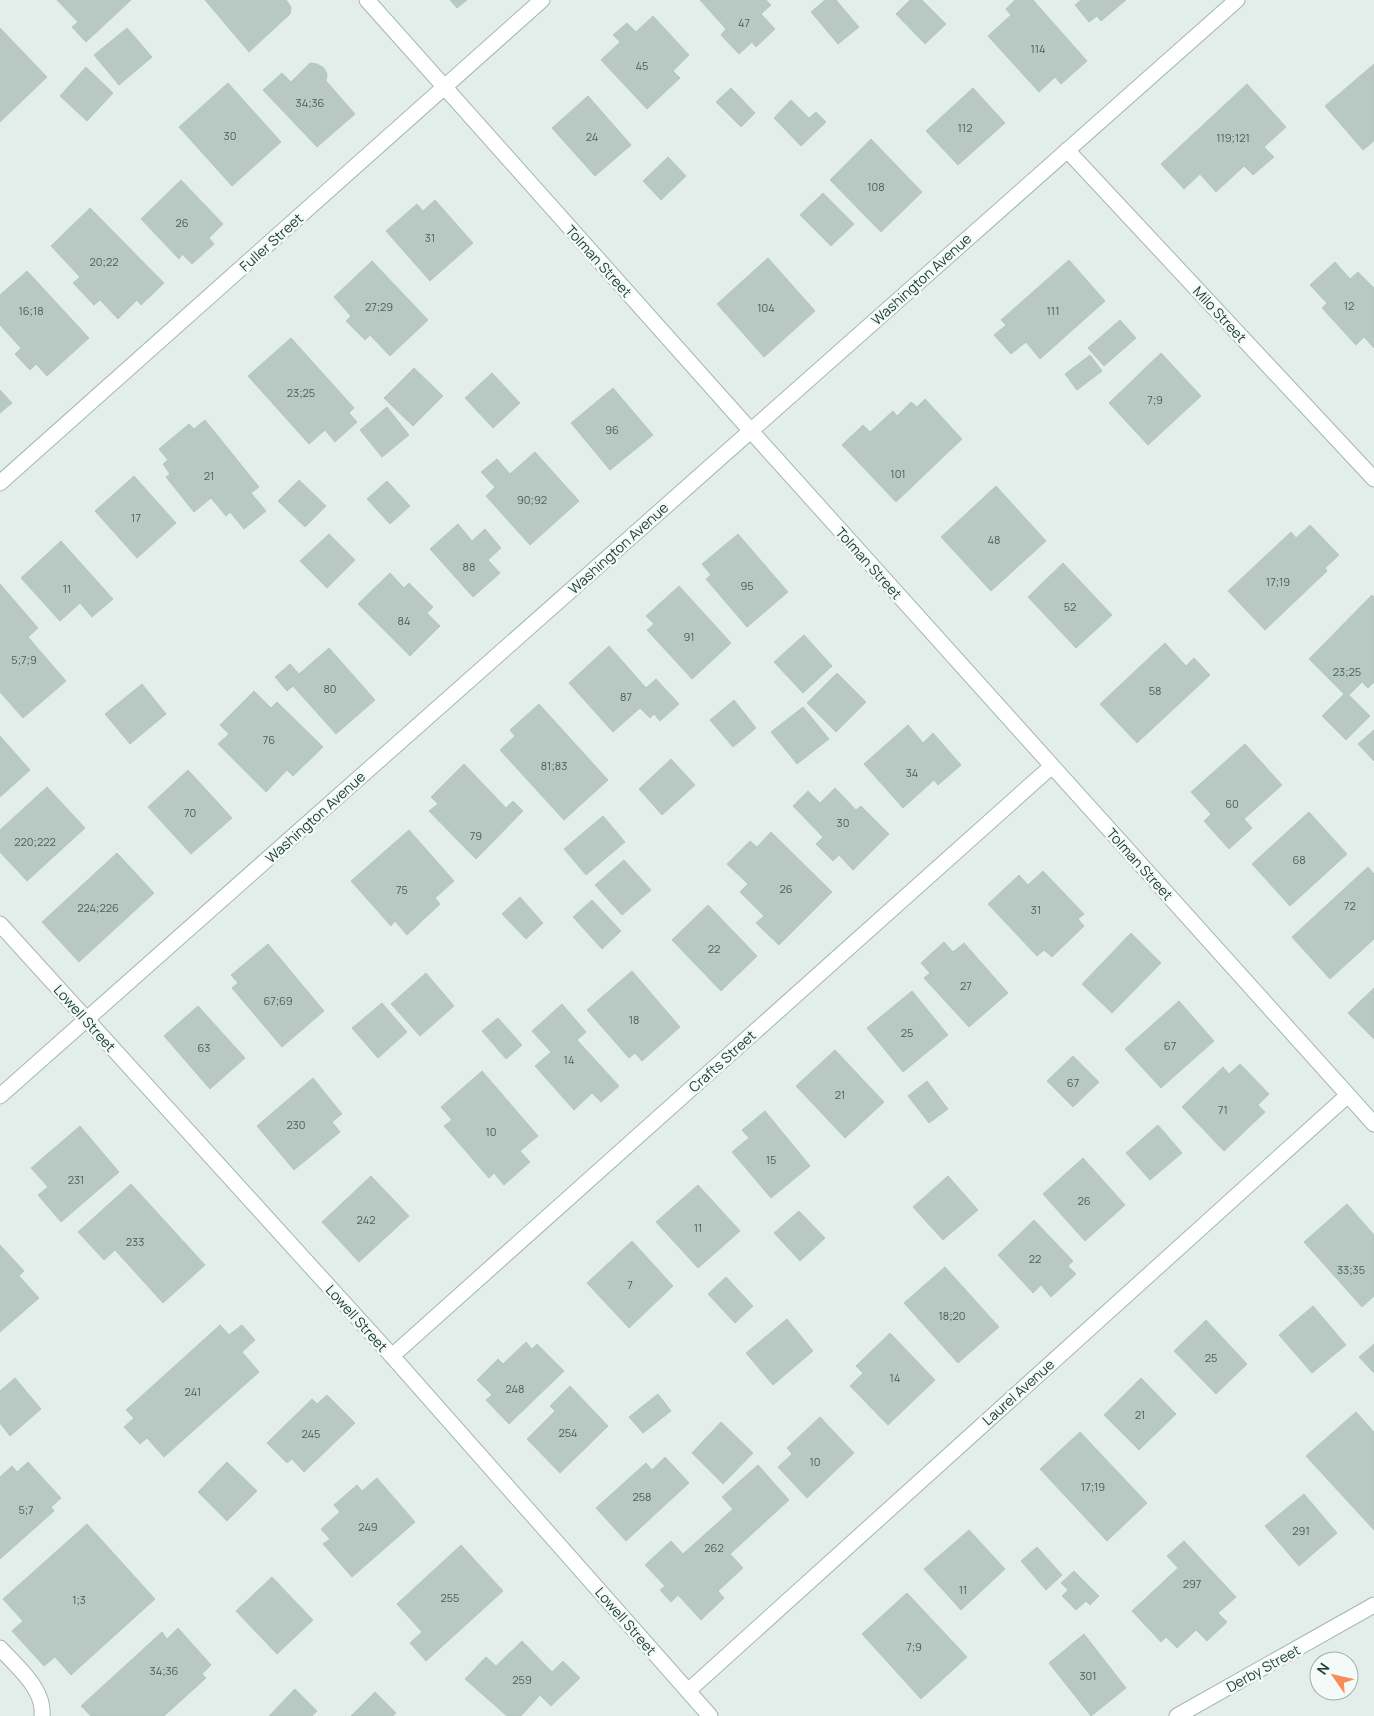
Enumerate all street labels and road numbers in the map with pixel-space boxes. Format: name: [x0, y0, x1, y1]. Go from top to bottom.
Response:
street label: Fuller Street: [235, 208, 307, 276]
street label: Tolman Street: [562, 221, 637, 301]
street label: Washington Avenue: [867, 229, 975, 329]
street label: Milo Street: [1189, 282, 1251, 347]
street label: Washington Avenue: [564, 498, 672, 598]
street label: Tolman Street: [832, 523, 907, 603]
street label: Washington Avenue: [261, 767, 369, 867]
street label: Tolman Street: [1103, 824, 1178, 904]
street label: Lowell Street: [50, 980, 121, 1056]
street label: Crafts Street: [684, 1025, 760, 1096]
street label: Lowell Street: [322, 1280, 393, 1356]
street label: Laurel Avenue: [978, 1355, 1058, 1429]
street label: Lowell Street: [591, 1583, 661, 1659]
street label: Derby Street: [1223, 1640, 1304, 1696]

